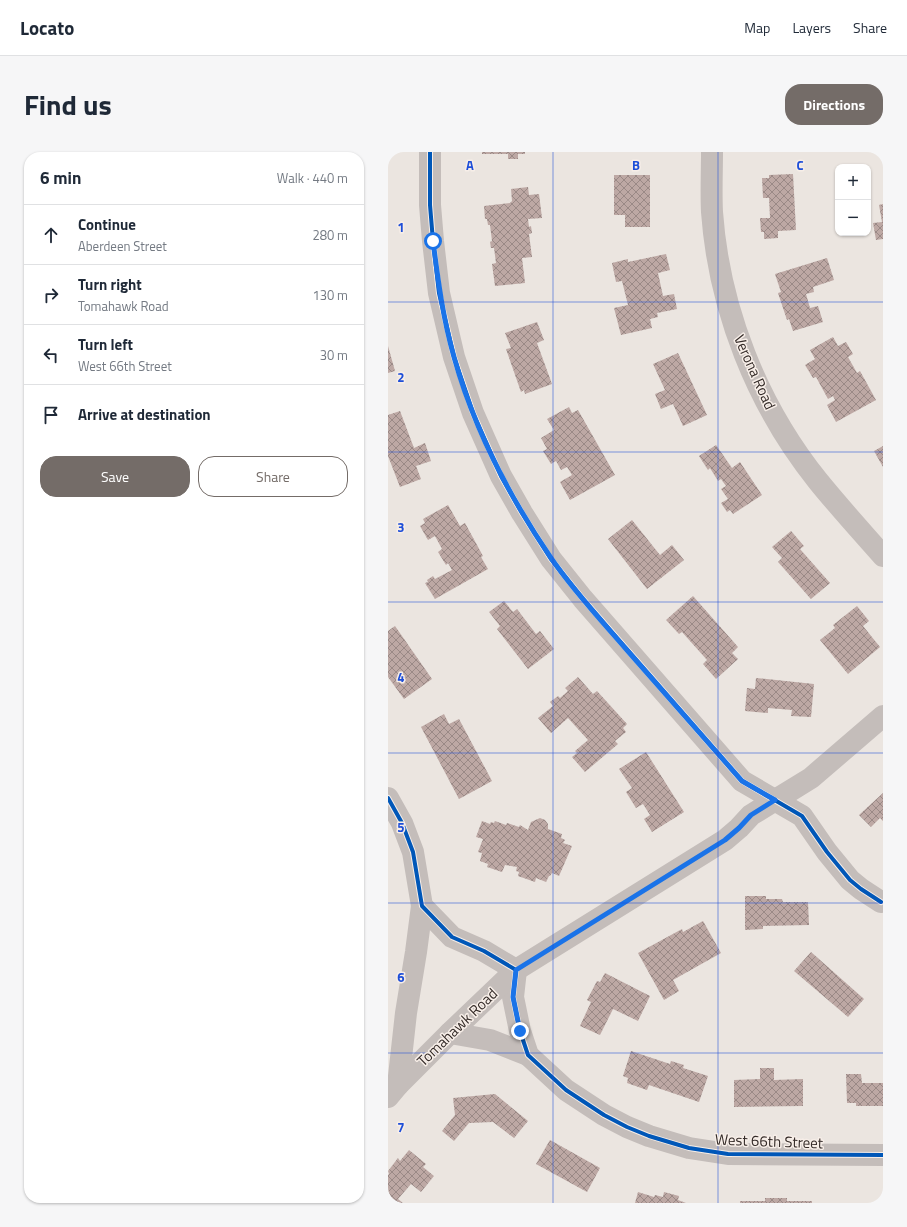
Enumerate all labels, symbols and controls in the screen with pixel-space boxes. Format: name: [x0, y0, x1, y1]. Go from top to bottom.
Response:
text: Locato: [20, 13, 74, 42]
text: Map: [744, 17, 770, 38]
text: Layers: [792, 17, 831, 38]
text: Share: [853, 17, 887, 38]
text: Find us: [24, 83, 112, 126]
button: Directions: [785, 84, 883, 125]
text: A: [466, 155, 474, 175]
text: B: [632, 155, 640, 175]
text: C: [796, 155, 804, 175]
map controls: [835, 164, 871, 236]
button: +: [835, 164, 871, 200]
text: 6 min: [40, 165, 81, 191]
text: Walk · 440 m: [277, 168, 348, 188]
button: −: [835, 200, 871, 236]
text: Continue: [78, 213, 136, 236]
text: 1: [397, 217, 405, 237]
icon: ahead: [40, 224, 62, 246]
text: 280 m: [312, 225, 348, 245]
route start: [424, 232, 442, 250]
text: Aberdeen Street: [78, 236, 167, 256]
text: Turn right: [78, 273, 142, 296]
icon: right: [40, 284, 62, 306]
text: 130 m: [312, 285, 348, 305]
text: Tomahawk Road: [78, 296, 169, 316]
street label: Verona Road: [728, 331, 782, 413]
text: Turn left: [78, 333, 133, 356]
icon: left: [40, 344, 62, 366]
text: 30 m: [320, 345, 348, 365]
text: West 66th Street: [78, 356, 172, 376]
text: 2: [397, 367, 405, 387]
text: Arrive at destination: [78, 403, 211, 426]
icon: arrive: [40, 404, 62, 426]
button: Save: [40, 456, 190, 497]
button: Share: [198, 456, 348, 497]
text: 3: [397, 517, 405, 537]
text: 4: [397, 667, 405, 687]
text: 5: [397, 817, 405, 837]
text: 6: [397, 967, 405, 987]
street label: Tomahawk Road: [411, 982, 503, 1072]
route end: [511, 1022, 529, 1040]
text: 7: [397, 1117, 405, 1137]
street label: West 66th Street: [715, 1128, 824, 1154]

